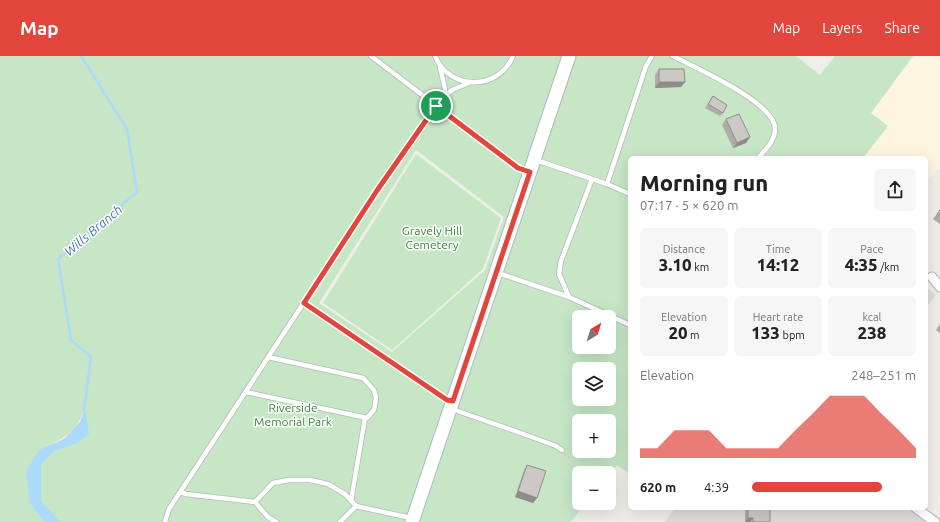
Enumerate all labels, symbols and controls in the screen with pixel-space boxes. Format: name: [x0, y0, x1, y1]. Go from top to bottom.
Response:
text: Map: [20, 17, 59, 39]
text: Map: [773, 20, 800, 36]
text: Layers: [822, 20, 862, 36]
text: Share: [884, 20, 920, 36]
pin: [419, 89, 453, 123]
icon: arrive: [425, 95, 447, 117]
button: share: [874, 169, 916, 211]
text: Morning run: [640, 170, 768, 195]
text: 07:17 · 5 × 620 m: [640, 198, 739, 212]
water label: Wills Branch: [61, 202, 125, 258]
park label: Gravely Hill Cemetery: [402, 224, 462, 251]
text: Distance: [663, 243, 705, 255]
text: Time: [766, 243, 790, 255]
text: Pace: [860, 243, 884, 255]
text: 3.10: [659, 255, 692, 274]
text: 14:12: [757, 255, 799, 274]
text: 4:35: [845, 255, 878, 274]
text: km: [692, 261, 709, 273]
text: /km: [878, 261, 899, 273]
north arrow: [572, 310, 616, 354]
map controls: [572, 310, 616, 510]
text: Elevation: [661, 311, 707, 323]
text: Heart rate: [753, 311, 803, 323]
text: kcal: [863, 311, 882, 323]
text: 20: [668, 323, 688, 342]
text: 133: [751, 323, 780, 342]
text: 238: [858, 323, 886, 342]
text: m: [688, 329, 700, 341]
text: bpm: [780, 329, 805, 341]
button: layers: [572, 362, 616, 406]
text: Elevation: [640, 368, 694, 382]
text: 248–251 m: [851, 368, 916, 382]
park label: Riverside Memorial Park: [254, 401, 332, 428]
button: +: [572, 414, 616, 458]
button: −: [572, 466, 616, 510]
text: 620 m: [640, 480, 676, 494]
text: 4:39: [704, 480, 729, 494]

